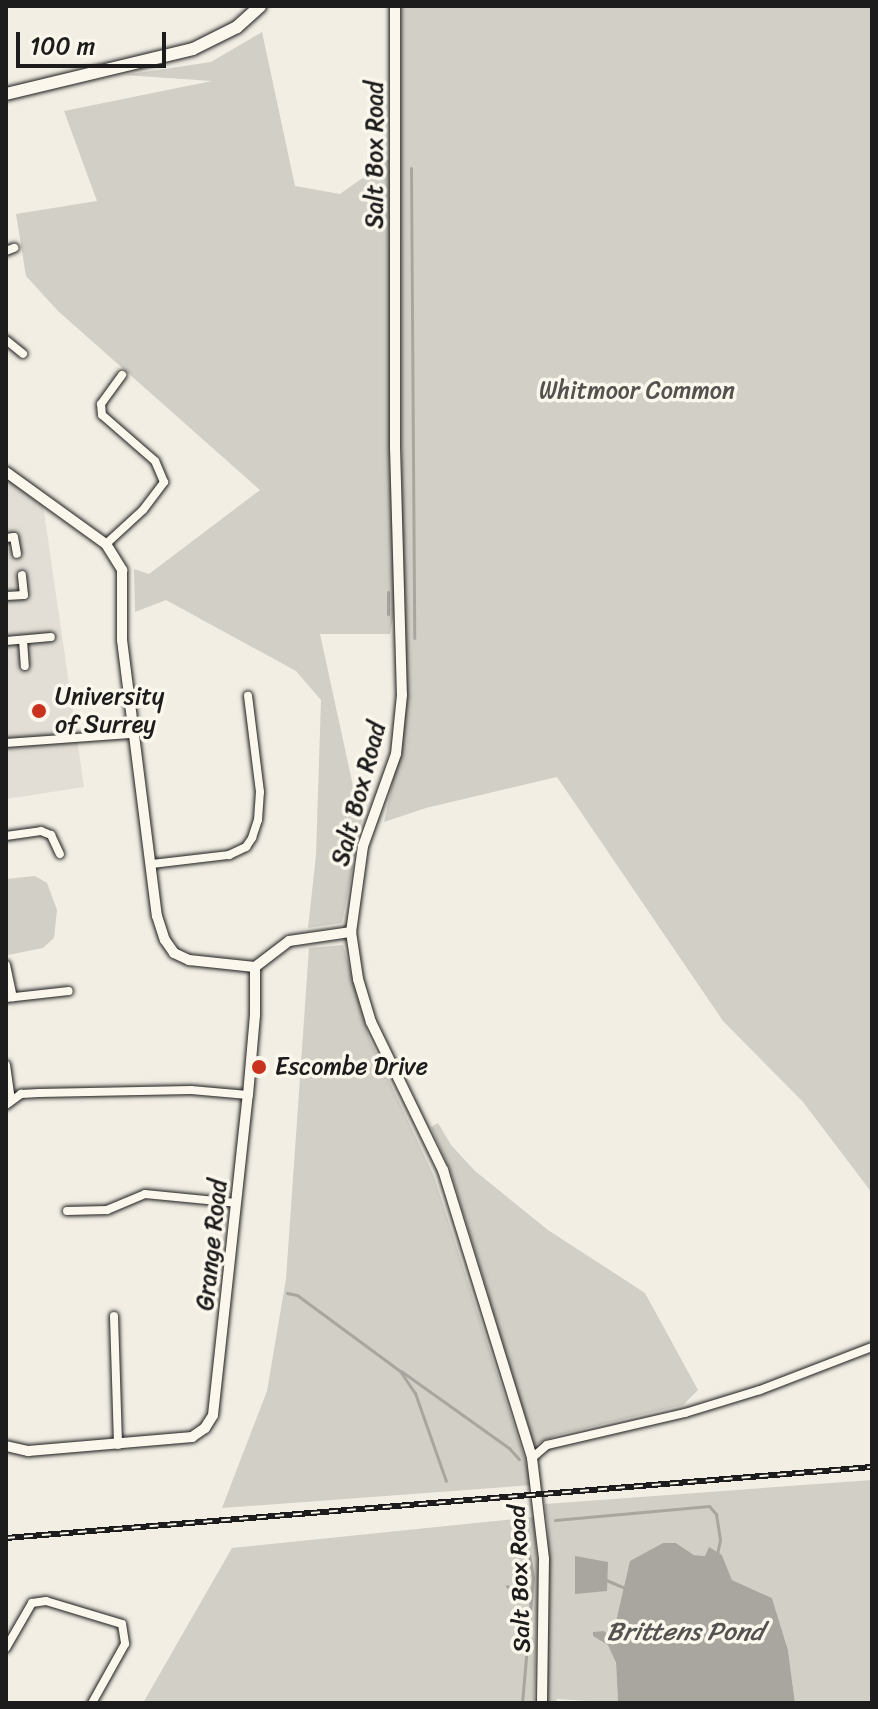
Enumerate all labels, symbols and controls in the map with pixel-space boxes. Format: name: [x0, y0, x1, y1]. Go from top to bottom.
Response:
scale bar: [20, 16, 170, 66]
text: 100 m: [30, 25, 95, 67]
street label: Salt Box Road: [361, 81, 389, 229]
park label: Whitmoor Common: [539, 377, 735, 405]
place label: University of Surrey: [55, 683, 164, 739]
marker: University of Surrey: [30, 702, 48, 720]
street label: Salt Box Road: [326, 719, 392, 869]
place label: Escombe Drive: [275, 1053, 428, 1081]
marker: Escombe Drive: [250, 1058, 268, 1076]
street label: Grange Road: [191, 1178, 233, 1312]
street label: Salt Box Road: [503, 1505, 537, 1653]
water label: Brittens Pond: [606, 1616, 764, 1648]

